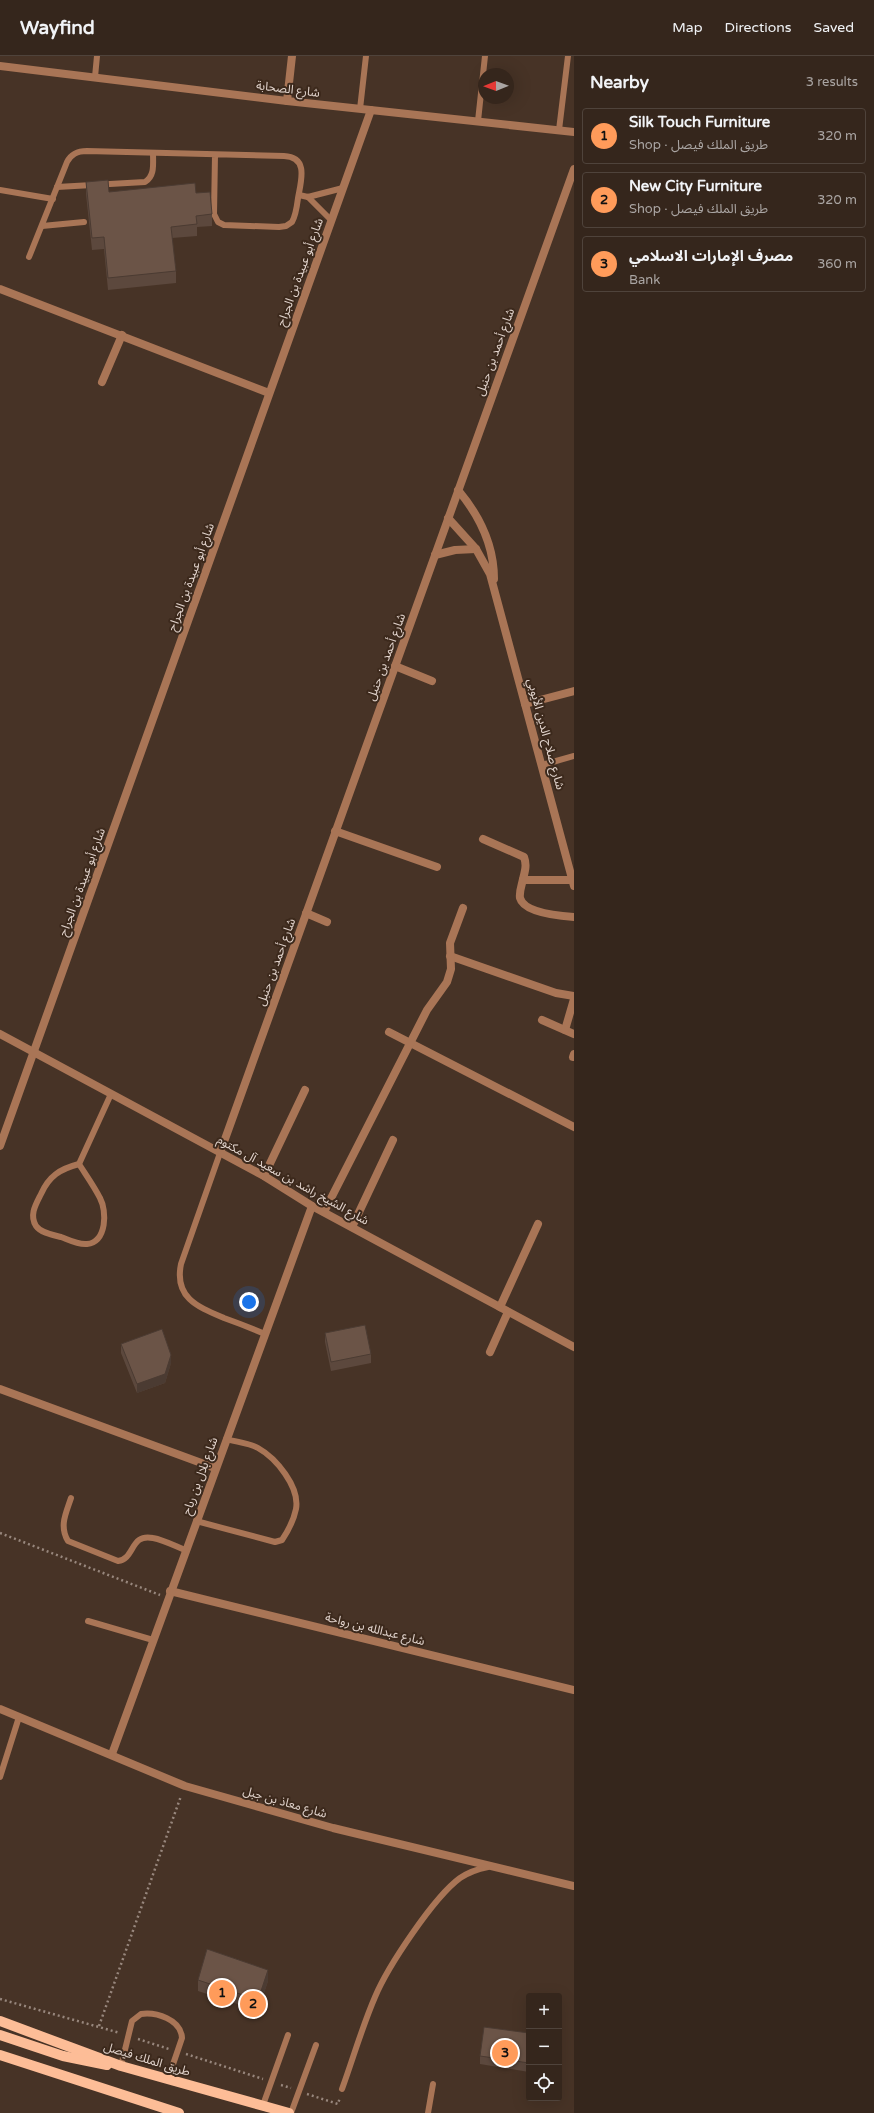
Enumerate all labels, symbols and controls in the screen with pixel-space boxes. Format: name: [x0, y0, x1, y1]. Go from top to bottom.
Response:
text: Wayfind: [20, 17, 95, 39]
text: Map: [672, 19, 703, 36]
text: Directions: [725, 19, 792, 36]
text: Saved: [814, 19, 854, 36]
north arrow: [478, 68, 514, 104]
text: Nearby: [590, 72, 649, 93]
text: 3 results: [806, 74, 858, 90]
street label: شارع الصحابة: [255, 78, 321, 102]
text: Silk Touch Furniture: [629, 113, 770, 131]
text: 1: [600, 128, 608, 144]
text: 320 m: [817, 128, 857, 144]
text: Shop · طريق الملك فيصل: [629, 137, 768, 153]
text: New City Furniture: [629, 177, 762, 195]
text: 2: [600, 192, 608, 208]
text: 320 m: [817, 192, 857, 208]
text: Shop · طريق الملك فيصل: [629, 201, 768, 217]
street label: شارع أبو عبيدة بن الجراح: [273, 216, 328, 329]
text: مصرف الإمارات الاسلامي: [629, 247, 793, 265]
text: 3: [600, 256, 608, 272]
text: 360 m: [817, 256, 857, 272]
text: Bank: [629, 272, 660, 288]
street label: شارع أحمد بن حنبل: [472, 306, 519, 398]
street label: شارع أبو عبيدة بن الجراح: [164, 521, 219, 634]
street label: شارع أحمد بن حنبل: [363, 611, 410, 703]
street label: شارع صلاح الدين الأيوبي: [522, 677, 568, 792]
street label: شارع أبو عبيدة بن الجراح: [55, 826, 110, 939]
street label: شارع أحمد بن حنبل: [253, 916, 300, 1008]
street label: شارع الشيخ راشد بن سعيد آل مكتوم: [214, 1132, 371, 1229]
your location: [239, 1292, 259, 1312]
street label: شارع بلال بن رباح: [179, 1435, 222, 1518]
street label: شارع عبدالله بن رواحة: [323, 1610, 426, 1650]
street label: شارع معاذ بن جبل: [241, 1783, 328, 1823]
pin: 1: [209, 1978, 235, 2008]
pin: 2: [240, 1989, 266, 2019]
map controls: [526, 1993, 562, 2101]
button: +: [526, 1993, 562, 2029]
button: −: [526, 2029, 562, 2065]
pin: 3: [492, 2038, 518, 2068]
street label: طريق الملك فيصل: [102, 2039, 192, 2080]
button: locate: [526, 2065, 562, 2101]

